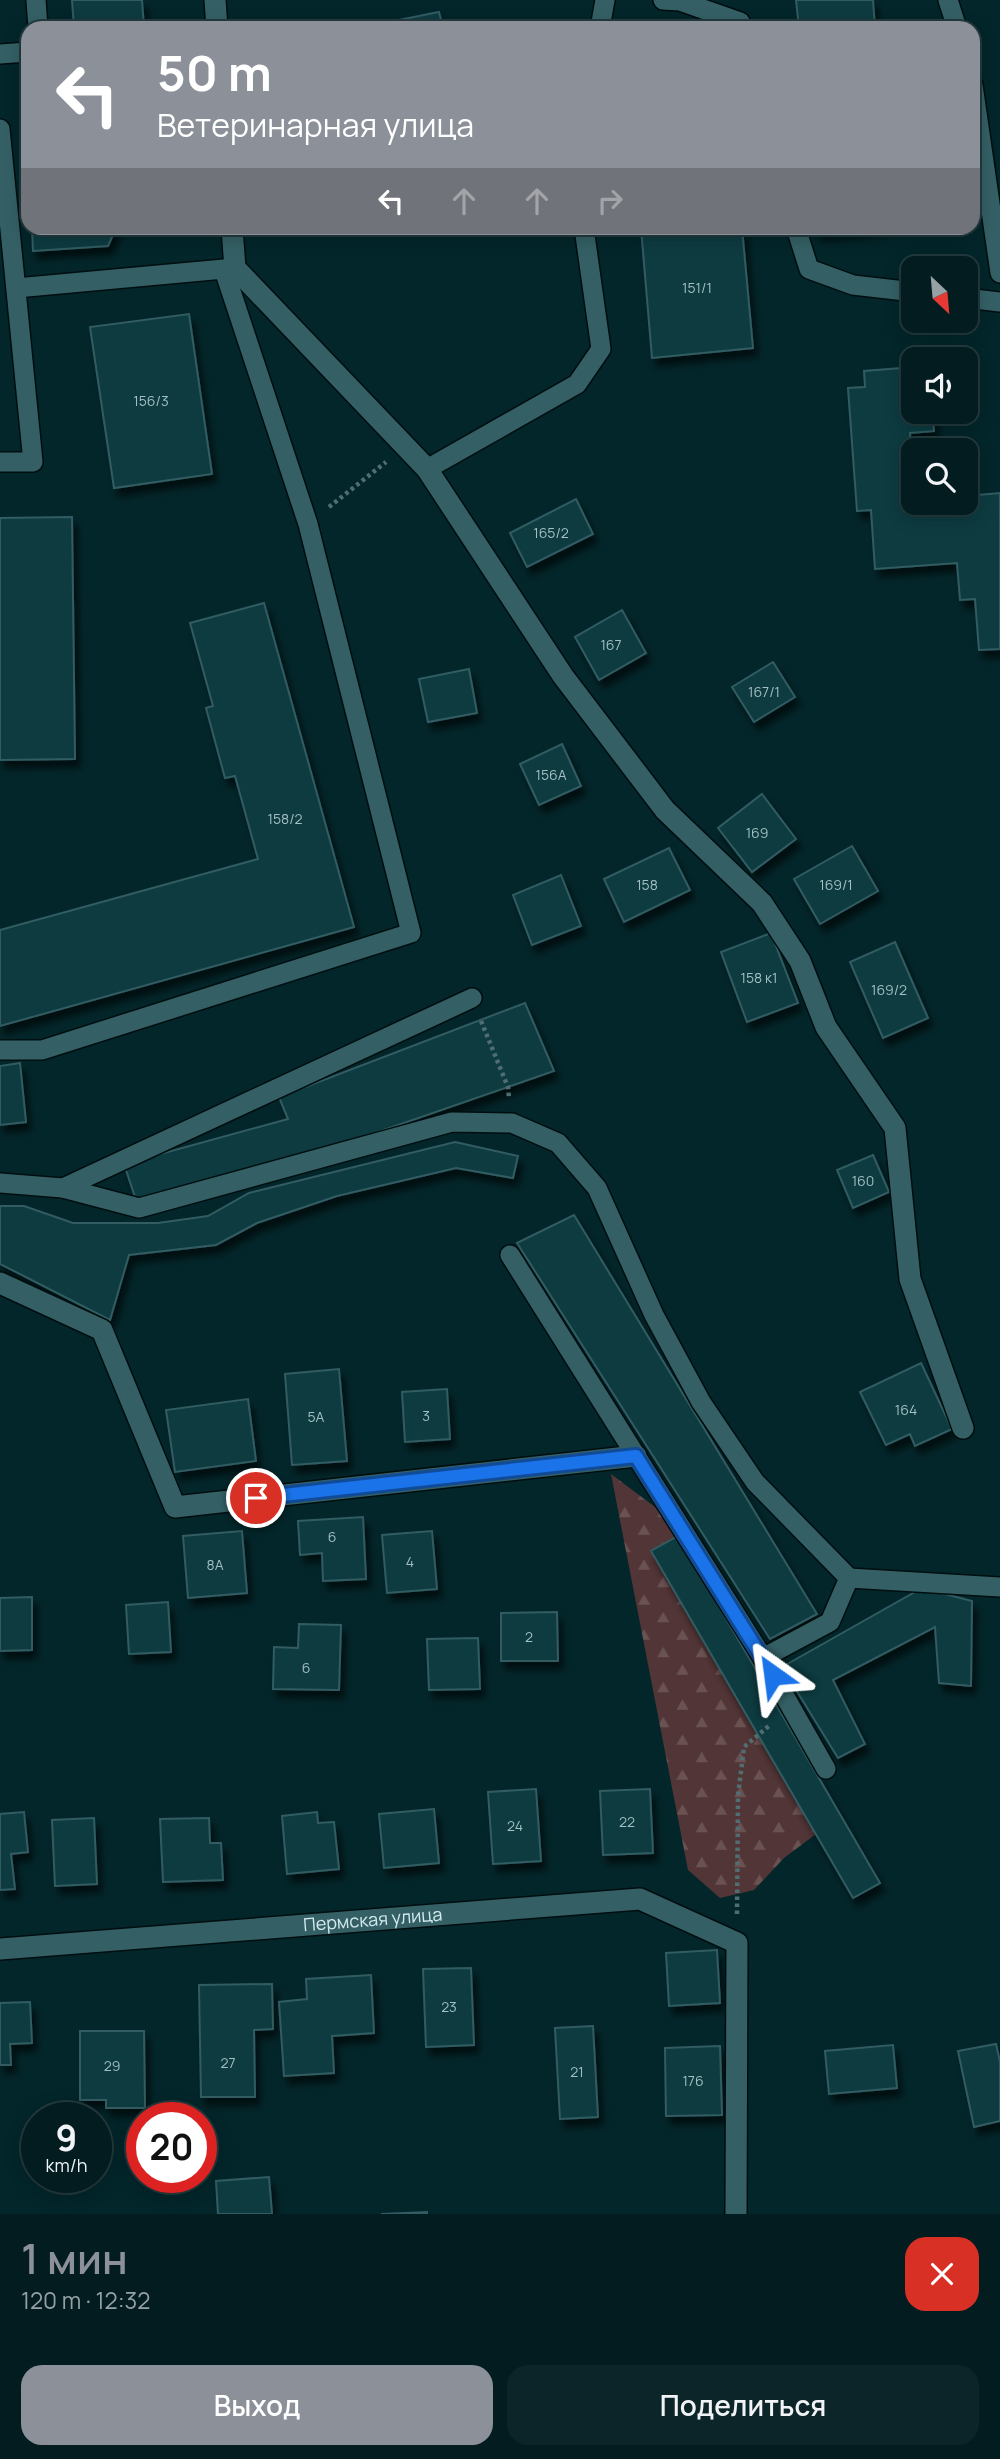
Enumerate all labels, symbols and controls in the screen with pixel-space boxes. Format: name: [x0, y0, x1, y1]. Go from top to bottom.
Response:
text: 50 m: [157, 39, 272, 106]
icon: left: [42, 49, 133, 140]
text: Ветеринарная улица: [157, 103, 474, 147]
icon: left: [372, 182, 410, 220]
icon: ahead: [445, 182, 483, 220]
icon: ahead: [518, 182, 556, 220]
icon: right: [591, 182, 629, 220]
north arrow: [901, 256, 978, 332]
map controls: [901, 256, 978, 515]
house number: 151/1: [682, 278, 712, 297]
button: sound: [901, 347, 978, 424]
house number: 156/3: [133, 391, 169, 410]
button: search: [901, 438, 978, 515]
house number: 165/2: [533, 523, 569, 542]
house number: 167: [600, 635, 622, 654]
house number: 167/1: [748, 682, 780, 701]
house number: 156А: [535, 765, 567, 784]
house number: 158/2: [267, 809, 303, 828]
house number: 169: [746, 823, 768, 842]
house number: 158: [636, 875, 658, 894]
house number: 169/1: [819, 875, 853, 894]
house number: 158 к1: [741, 968, 777, 987]
house number: 169/2: [871, 980, 907, 999]
house number: 160: [852, 1171, 874, 1190]
house number: 164: [895, 1400, 917, 1419]
house number: 3: [422, 1406, 430, 1425]
house number: 5А: [308, 1407, 325, 1426]
pin: [226, 1468, 286, 1528]
icon: arrive: [237, 1479, 275, 1517]
house number: 6: [328, 1527, 336, 1546]
house number: 4: [406, 1552, 414, 1571]
house number: 8А: [207, 1555, 224, 1574]
house number: 2: [525, 1627, 533, 1646]
position arrow: [736, 1638, 810, 1712]
house number: 6: [302, 1658, 310, 1677]
house number: 22: [619, 1812, 635, 1831]
house number: 24: [507, 1816, 523, 1835]
street label: Пермская улица: [302, 1901, 443, 1936]
house number: 23: [441, 1997, 457, 2016]
house number: 27: [220, 2053, 236, 2072]
house number: 29: [104, 2056, 120, 2075]
house number: 21: [570, 2062, 584, 2081]
house number: 176: [682, 2071, 704, 2090]
speed limit sign: 20: [126, 2102, 217, 2193]
text: 9: [56, 2114, 77, 2162]
text: km/h: [46, 2153, 87, 2177]
text: 1 мин: [21, 2229, 128, 2287]
button: close: [905, 2237, 979, 2311]
text: 120 m · 12:32: [21, 2284, 150, 2316]
button: Выход: [21, 2365, 493, 2445]
button: Поделиться: [507, 2365, 979, 2445]

